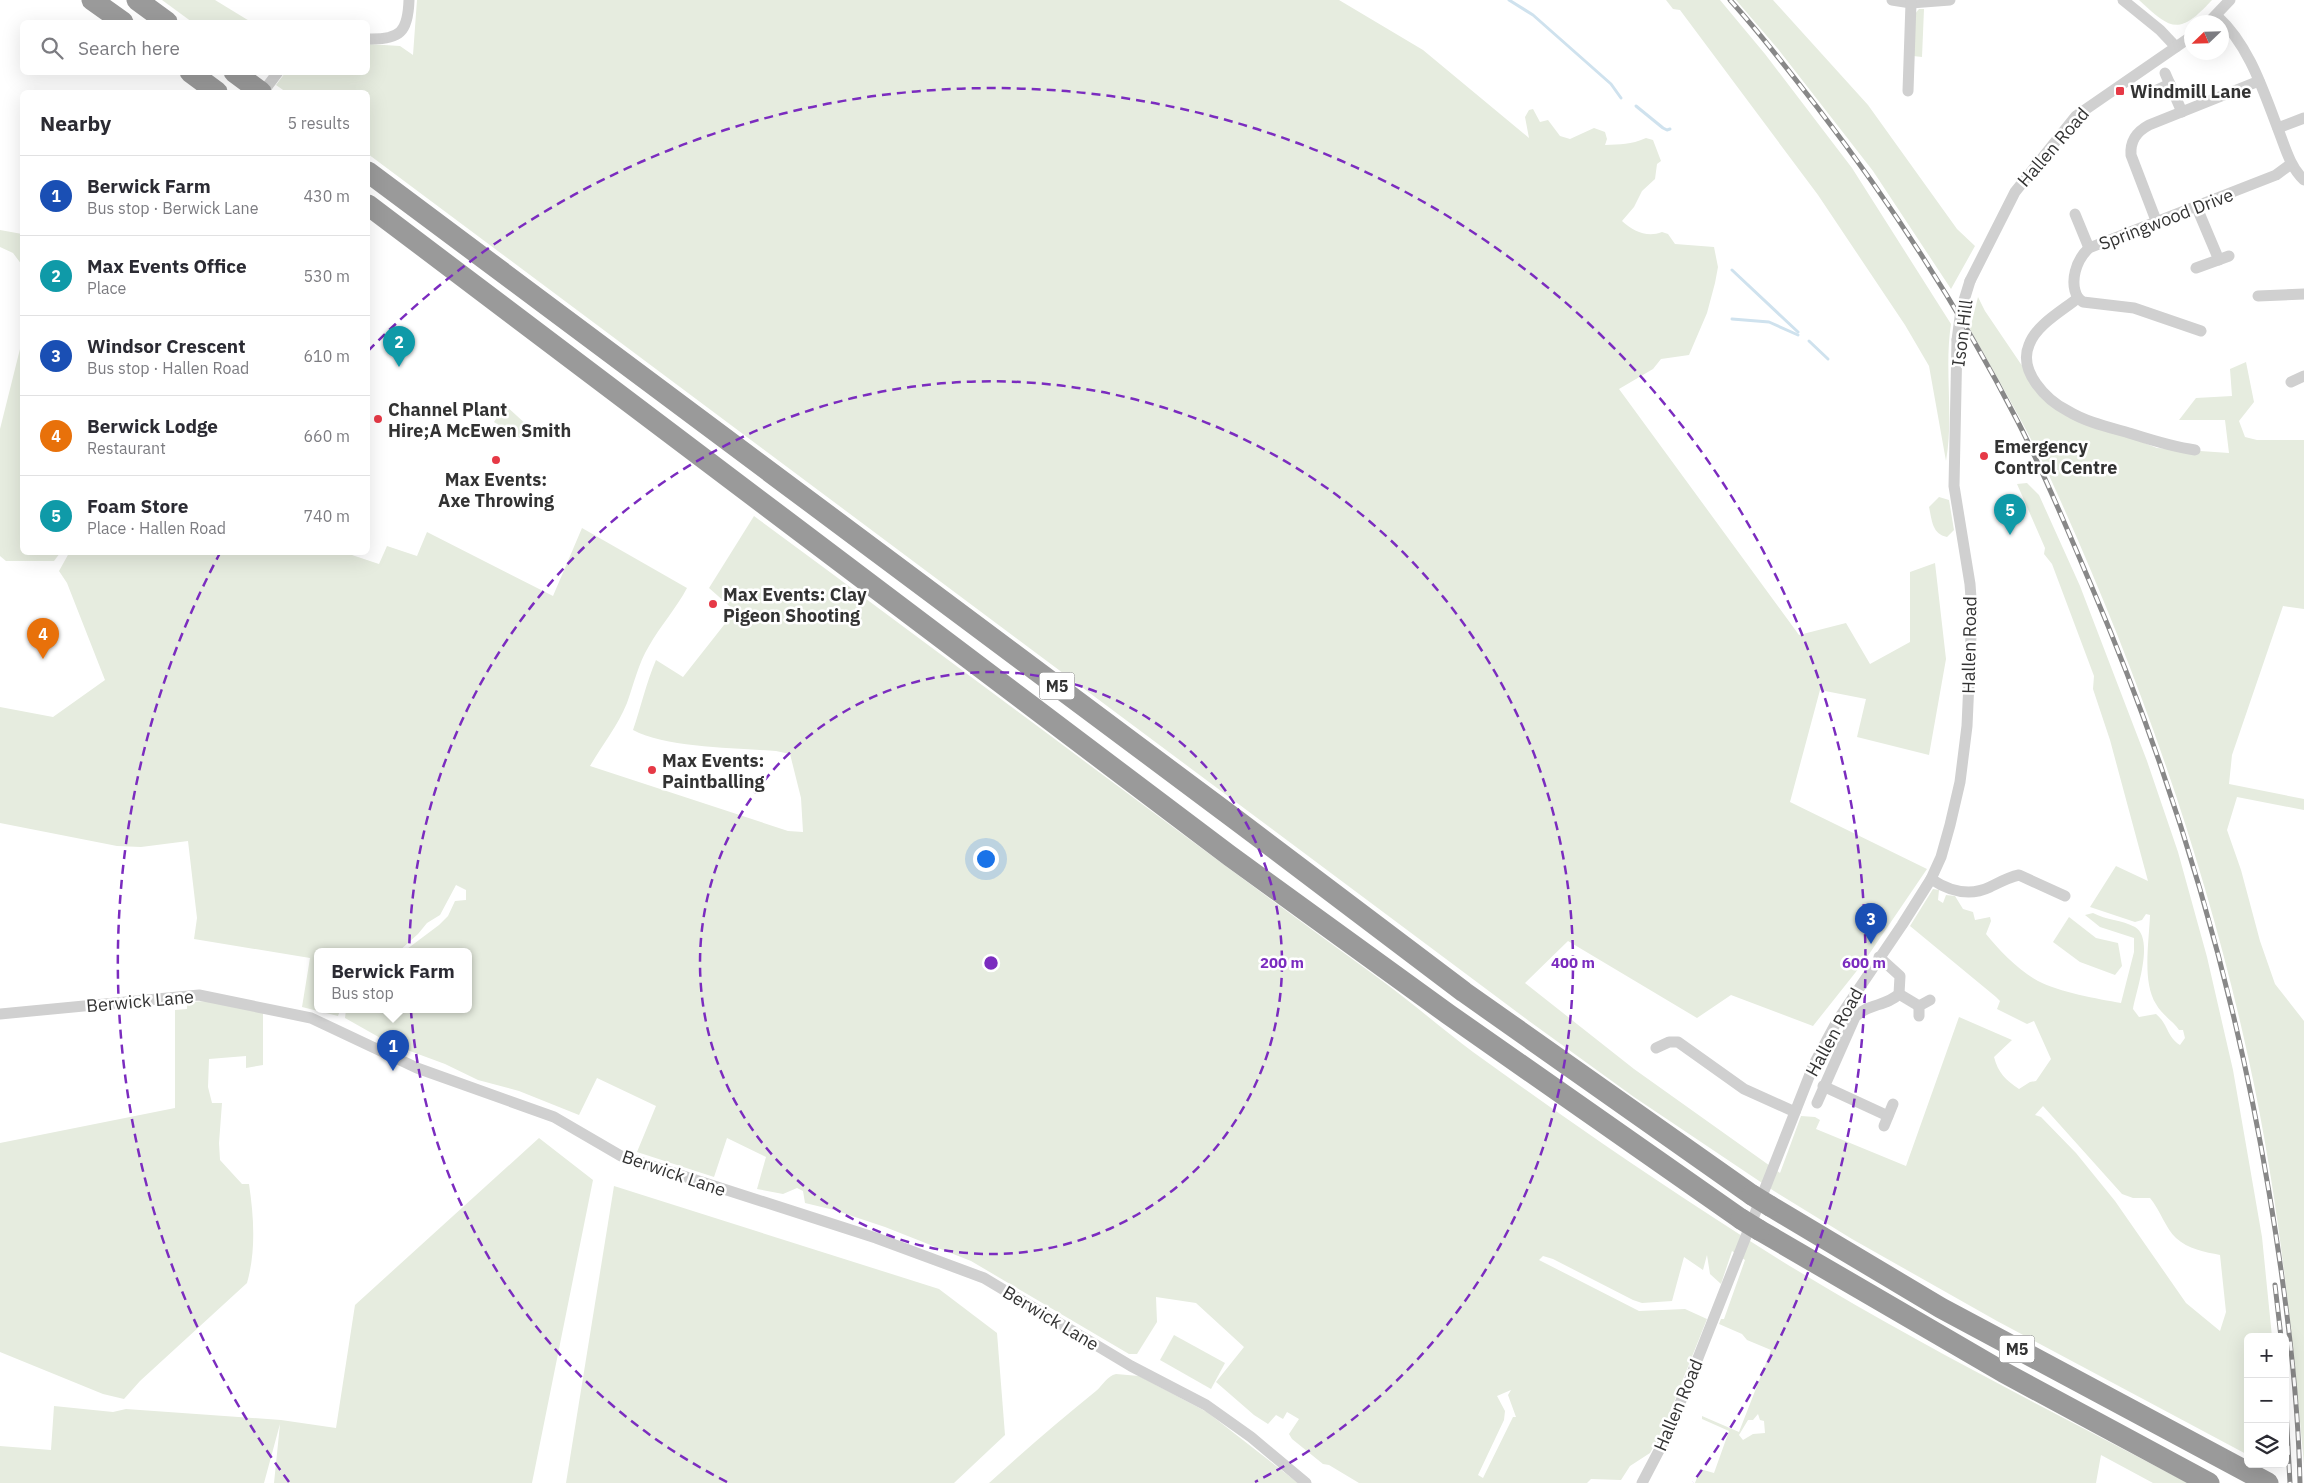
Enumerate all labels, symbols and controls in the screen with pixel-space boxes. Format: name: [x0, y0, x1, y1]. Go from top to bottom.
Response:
north arrow: [2184, 15, 2229, 60]
search box: [20, 20, 370, 75]
icon: search: [38, 34, 66, 62]
text: Search here: [78, 36, 180, 60]
place label: Windmill Lane: [2130, 80, 2251, 103]
marker: Windmill Lane: [2114, 85, 2126, 97]
street label: Hallen Road: [2012, 103, 2094, 191]
text: Nearby: [40, 109, 111, 137]
text: 5 results: [287, 113, 350, 133]
text: Berwick Farm: [87, 174, 211, 198]
street label: Springwood Drive: [2096, 183, 2237, 255]
text: 1: [51, 186, 61, 206]
text: 430 m: [303, 186, 350, 206]
text: Bus stop · Berwick Lane: [87, 198, 259, 218]
text: Max Events Office: [87, 254, 247, 278]
text: 2: [51, 266, 61, 286]
text: 530 m: [303, 266, 350, 286]
text: Place: [87, 278, 126, 298]
street label: Ison Hill: [1946, 298, 1978, 368]
pin: 2: [383, 326, 415, 367]
text: Windsor Crescent: [87, 334, 245, 358]
text: 3: [51, 346, 61, 366]
text: 610 m: [303, 346, 350, 366]
text: Bus stop · Hallen Road: [87, 358, 249, 378]
place label: Channel Plant Hire;A McEwen Smith: [388, 398, 571, 442]
marker: Channel Plant Hire;A McEwen Smith: [372, 413, 384, 425]
text: Berwick Lodge: [87, 414, 218, 438]
text: 4: [51, 426, 61, 446]
text: 660 m: [303, 426, 350, 446]
place label: Emergency Control Centre: [1994, 435, 2117, 479]
text: Restaurant: [87, 438, 166, 458]
marker: Emergency Control Centre: [1978, 450, 1990, 462]
marker: Max Events: Axe Throwing: [490, 454, 502, 466]
place label: Max Events: Axe Throwing: [438, 468, 554, 512]
text: Foam Store: [87, 494, 188, 518]
pin: 5: [1994, 494, 2026, 535]
text: 5: [51, 506, 61, 526]
text: 740 m: [303, 506, 350, 526]
text: Place · Hallen Road: [87, 518, 226, 538]
place label: Max Events: Clay Pigeon Shooting: [723, 583, 867, 627]
street label: Hallen Road: [1957, 596, 1981, 694]
marker: Max Events: Clay Pigeon Shooting: [707, 598, 719, 610]
pin: 4: [27, 618, 59, 659]
road number: M5: [1040, 672, 1074, 699]
place label: Max Events: Paintballing: [662, 749, 765, 793]
marker: Max Events: Paintballing: [646, 764, 658, 776]
your location: [973, 846, 999, 872]
pin: 3: [1855, 903, 1887, 944]
popup: [314, 948, 472, 1013]
text: 200 m: [1260, 953, 1304, 972]
text: 400 m: [1551, 953, 1595, 972]
text: 600 m: [1842, 953, 1886, 972]
centre of rings: [982, 954, 1000, 972]
text: Berwick Farm: [331, 959, 455, 983]
text: Bus stop: [331, 983, 394, 1003]
street label: Hallen Road: [1800, 984, 1868, 1080]
street label: Berwick Lane: [85, 985, 195, 1017]
pin: 1: [377, 1030, 409, 1071]
street label: Berwick Lane: [619, 1145, 729, 1202]
street label: Berwick Lane: [999, 1280, 1103, 1356]
map controls: [2244, 1333, 2289, 1468]
button: +: [2244, 1333, 2289, 1378]
road number: M5: [2000, 1336, 2034, 1362]
street label: Hallen Road: [1648, 1356, 1708, 1454]
button: −: [2244, 1378, 2289, 1423]
button: layers: [2244, 1423, 2289, 1468]

